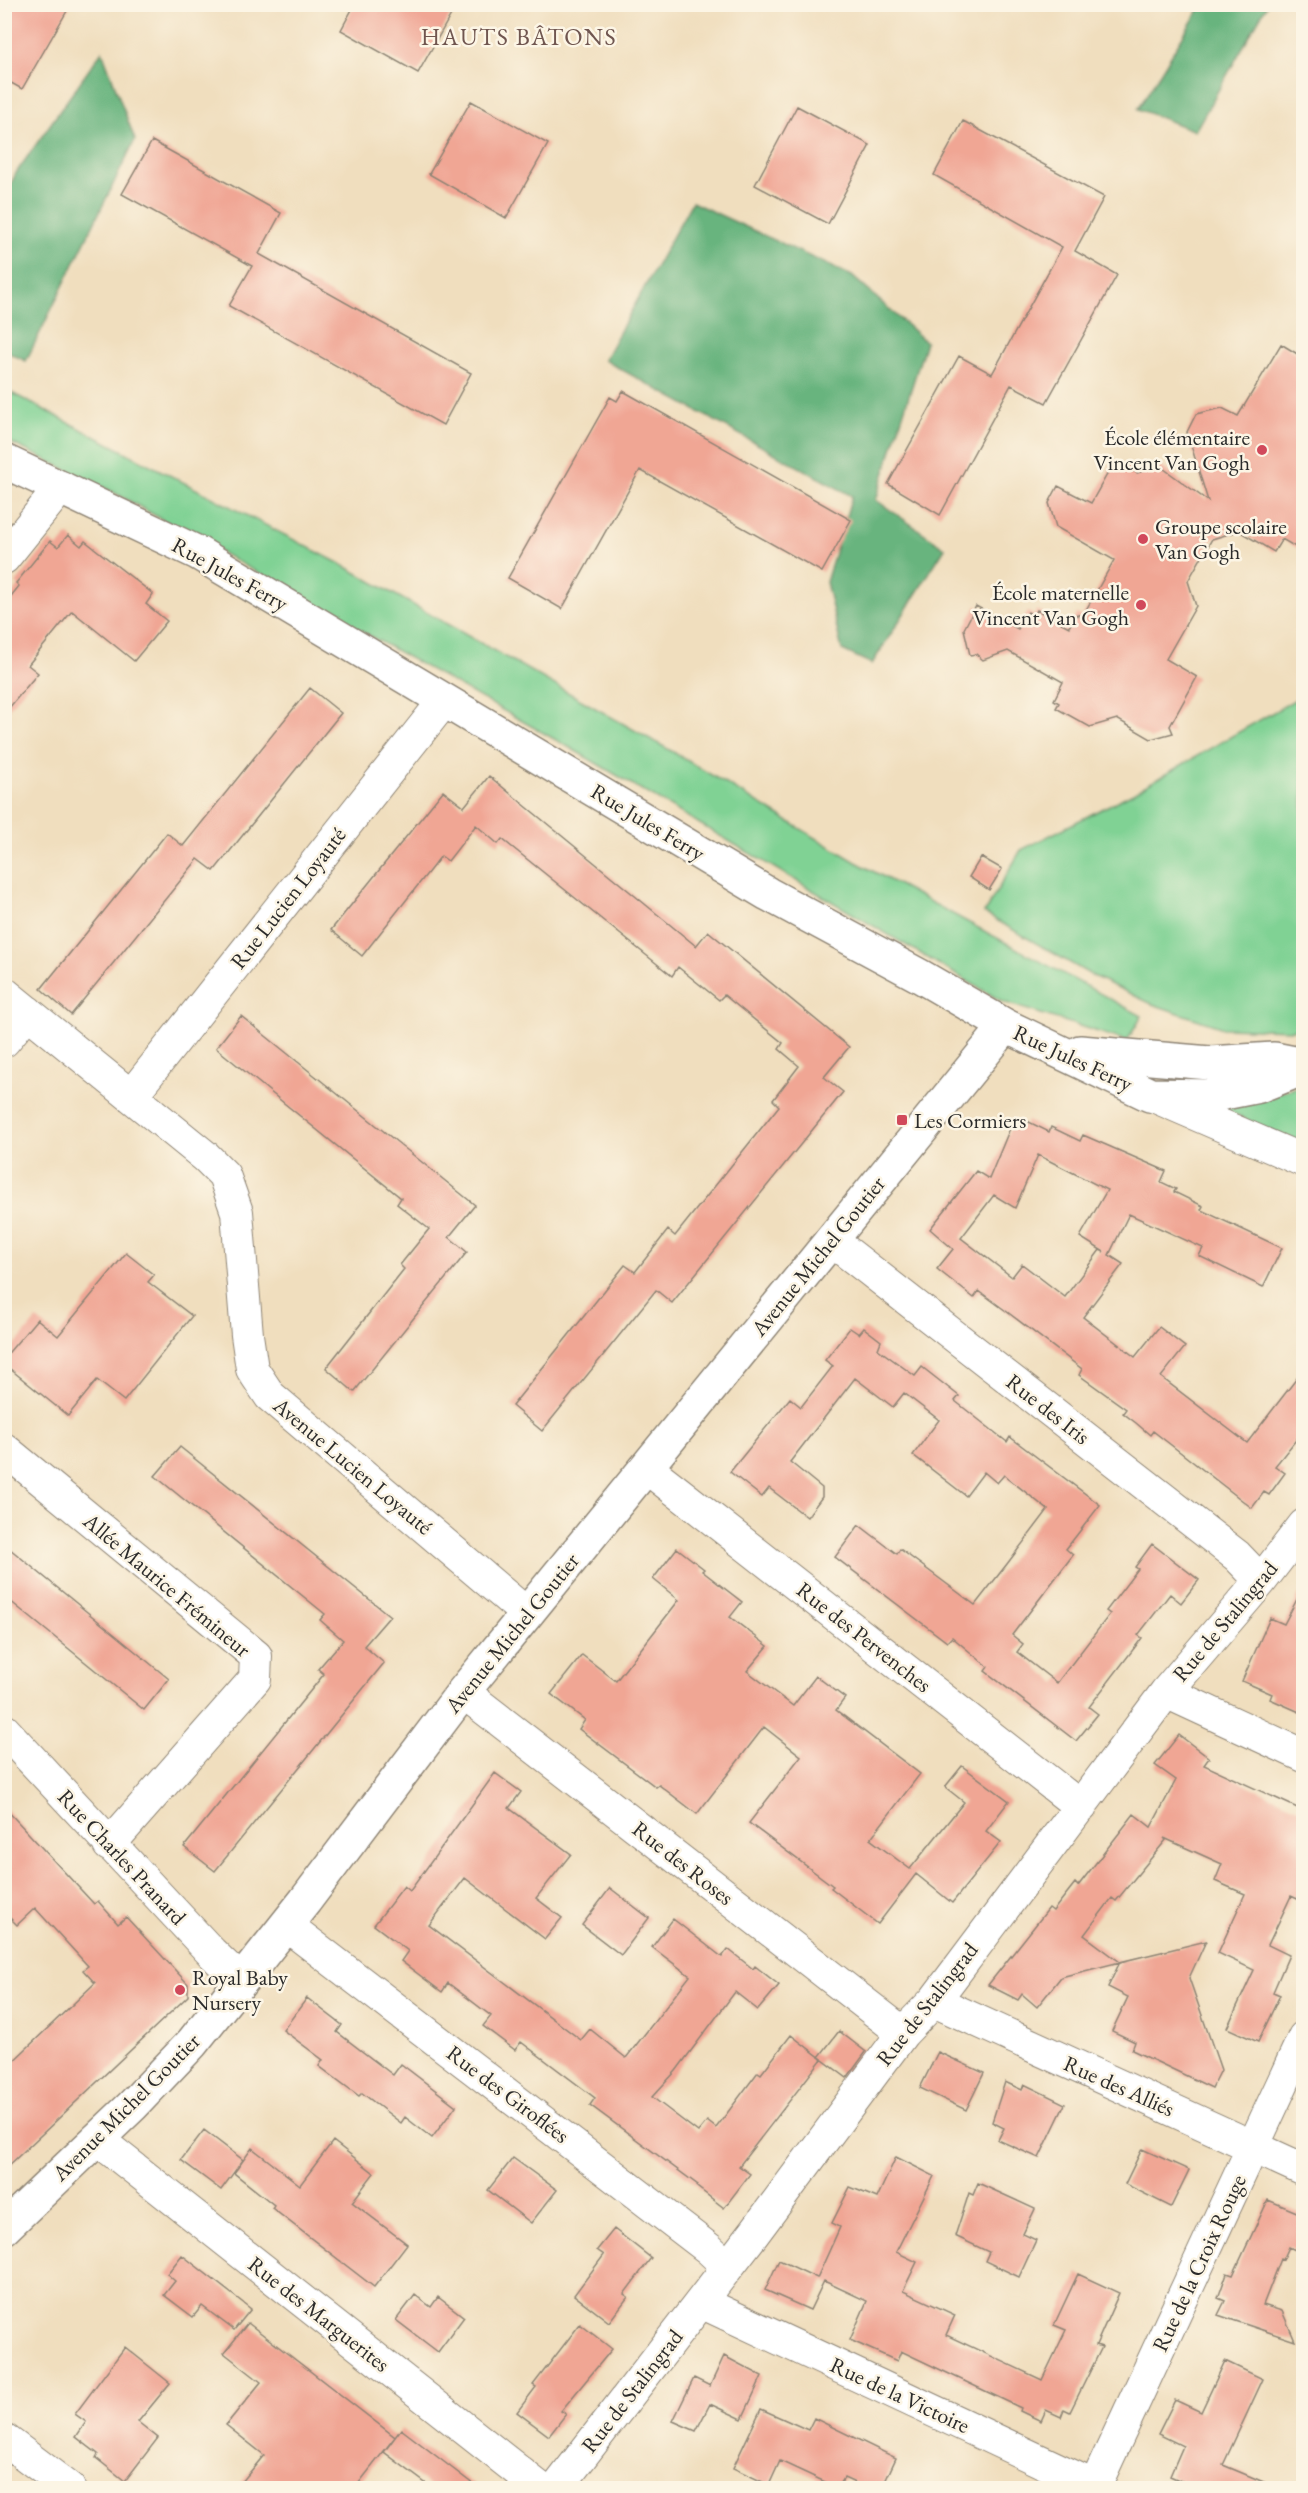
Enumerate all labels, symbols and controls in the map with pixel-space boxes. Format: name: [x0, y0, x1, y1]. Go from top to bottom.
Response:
district label: HAUTS BÂTONS: [421, 21, 617, 52]
place label: École élémentaire Vincent Van Gogh: [1093, 423, 1250, 477]
marker: École élémentaire Vincent Van Gogh: [1255, 443, 1269, 457]
place label: Groupe scolaire Van Gogh: [1155, 512, 1287, 566]
street label: Rue Jules Ferry: [167, 530, 293, 618]
marker: Groupe scolaire Van Gogh: [1136, 532, 1150, 546]
place label: École maternelle Vincent Van Gogh: [972, 578, 1129, 632]
marker: École maternelle Vincent Van Gogh: [1134, 598, 1148, 612]
street label: Rue Jules Ferry: [586, 777, 711, 868]
street label: Rue Lucien Loyauté: [224, 821, 353, 975]
street label: Rue Jules Ferry: [1009, 1018, 1138, 1098]
place label: Les Cormiers: [914, 1106, 1026, 1135]
marker: Les Cormiers: [895, 1113, 909, 1127]
street label: Avenue Michel Goutier: [744, 1169, 892, 1343]
street label: Rue des Iris: [1000, 1367, 1096, 1451]
street label: Avenue Lucien Loyauté: [267, 1390, 439, 1541]
street label: Allée Maurice Frémineur: [76, 1506, 257, 1664]
street label: Avenue Michel Goutier: [438, 1546, 586, 1720]
street label: Rue de Stalingrad: [1166, 1554, 1285, 1688]
street label: Rue des Pervenches: [791, 1575, 937, 1699]
street label: Rue Charles Pranard: [51, 1783, 193, 1932]
street label: Rue des Roses: [626, 1814, 740, 1912]
street label: Rue de Stalingrad: [870, 1936, 985, 2072]
place label: Royal Baby Nursery: [192, 1963, 288, 2017]
marker: Royal Baby Nursery: [173, 1983, 187, 1997]
street label: Avenue Michel Goutier: [45, 2026, 207, 2188]
street label: Rue des Giroflées: [441, 2038, 575, 2150]
street label: Rue des Alliés: [1059, 2049, 1179, 2123]
street label: Rue de la Croix Rouge: [1145, 2169, 1253, 2356]
street label: Rue des Marguerites: [242, 2250, 396, 2378]
street label: Rue de Stalingrad: [575, 2323, 690, 2459]
street label: Rue de la Victoire: [826, 2350, 975, 2440]

